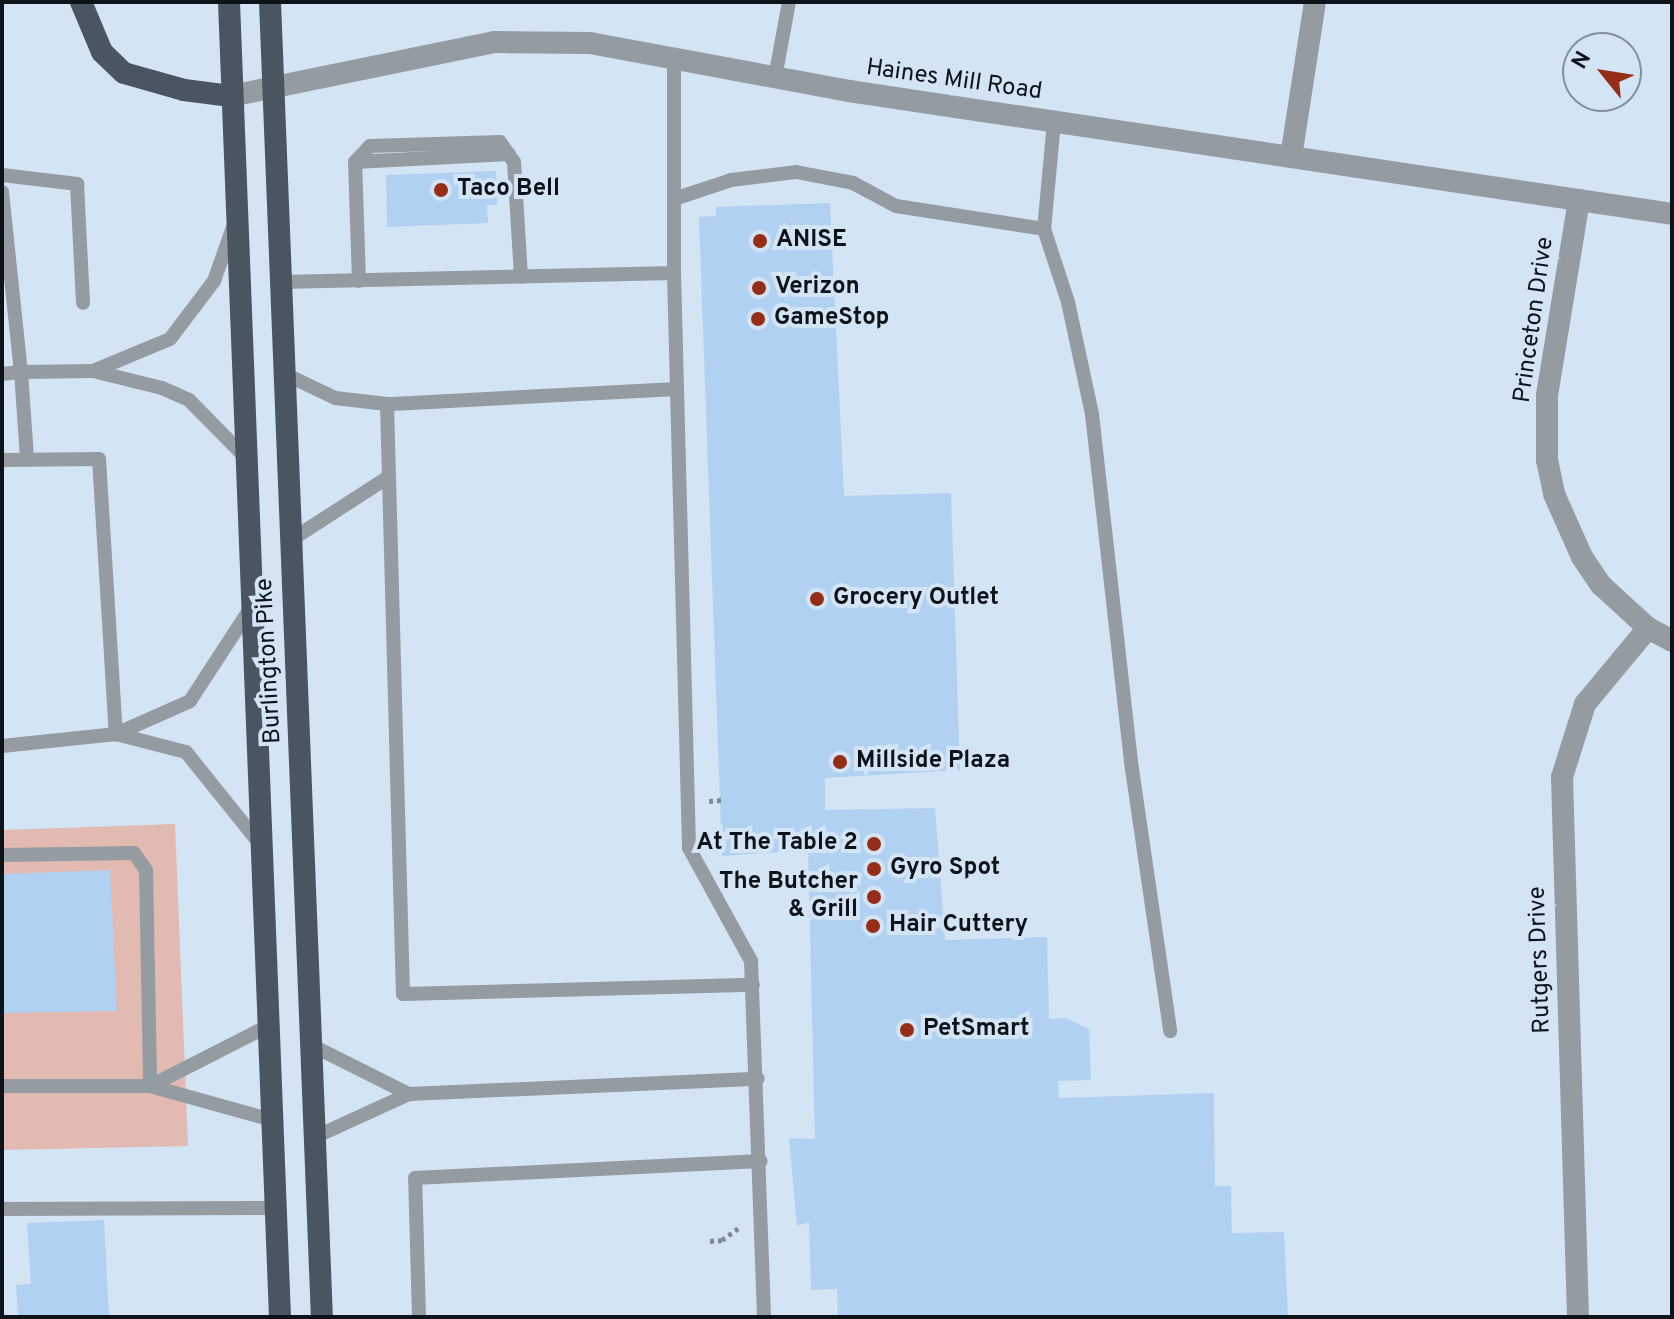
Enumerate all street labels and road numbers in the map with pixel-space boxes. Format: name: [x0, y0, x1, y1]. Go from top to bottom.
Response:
street label: Haines Mill Road: [864, 54, 1044, 108]
street label: Princeton Drive: [1509, 235, 1561, 405]
street label: Burlington Pike: [251, 577, 289, 745]
street label: Rutgers Drive: [1524, 886, 1558, 1034]

